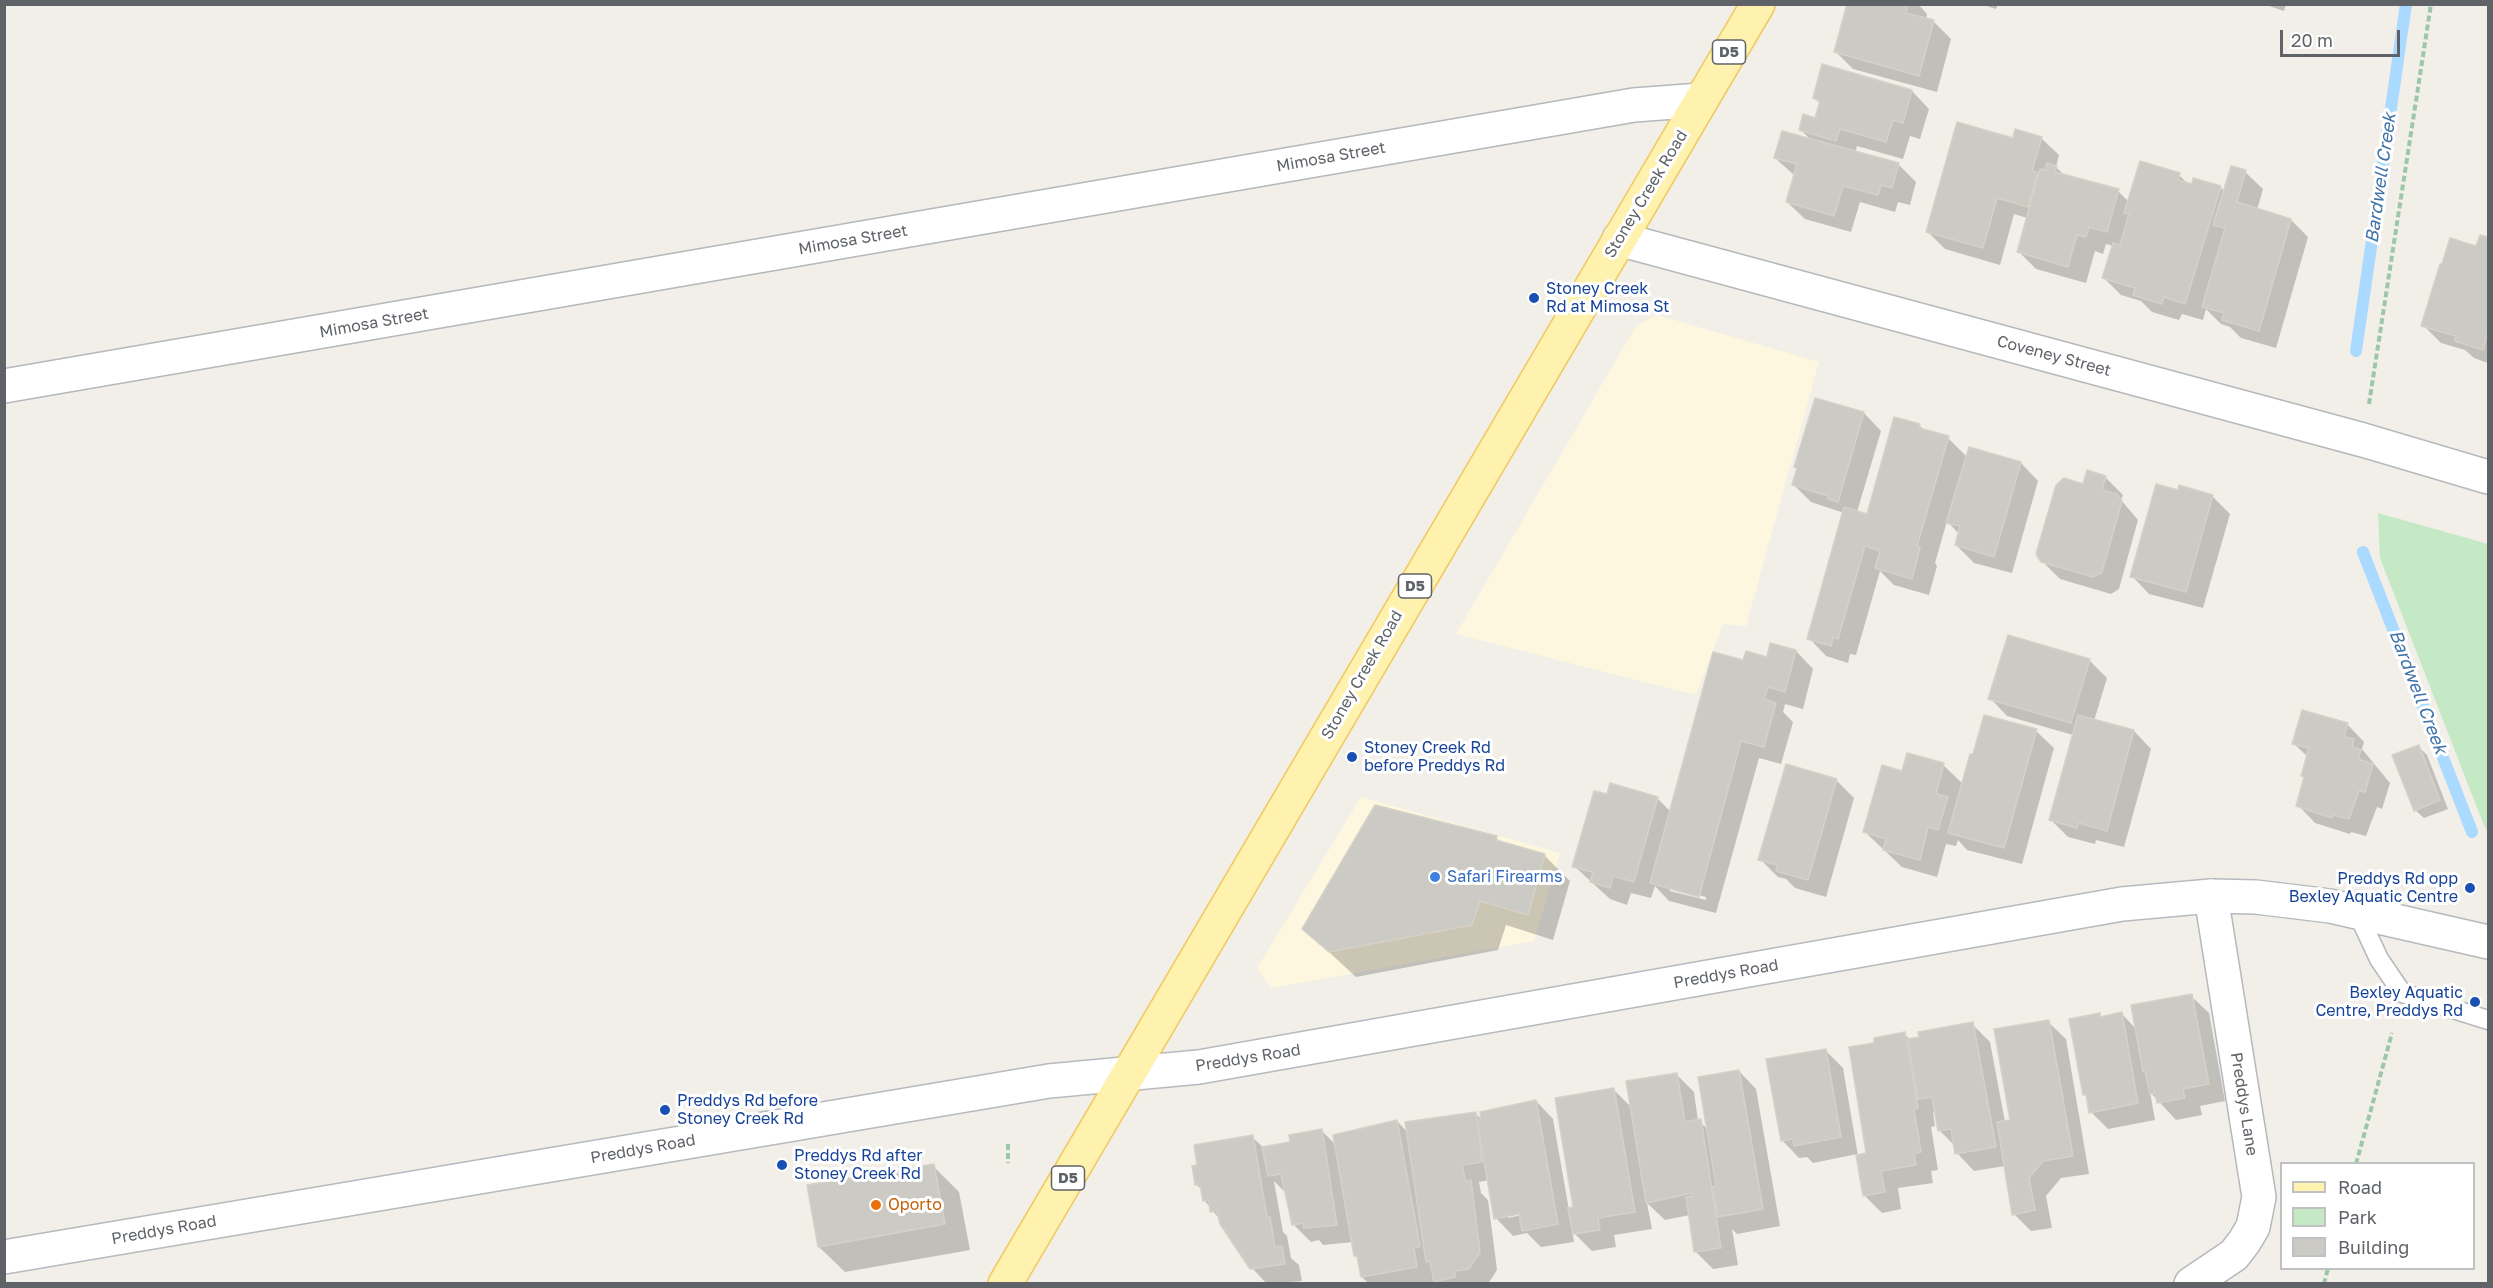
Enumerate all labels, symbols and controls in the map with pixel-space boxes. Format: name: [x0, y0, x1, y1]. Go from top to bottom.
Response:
scale bar: [2283, 18, 2403, 56]
text: 20 m: [2291, 29, 2333, 51]
road number: D5: [1712, 40, 1746, 64]
water label: Bardwell Creek: [2361, 112, 2401, 244]
street label: Stoney Creek Road: [1600, 127, 1692, 261]
street label: Mimosa Street: [1275, 138, 1387, 176]
street label: Mimosa Street: [797, 221, 909, 259]
place label: Stoney Creek Rd at Mimosa St: [1546, 279, 1669, 317]
marker: Stoney Creek Rd at Mimosa St: [1527, 291, 1541, 305]
street label: Mimosa Street: [318, 304, 430, 342]
street label: Coveney Street: [1995, 332, 2113, 380]
road number: D5: [1398, 574, 1432, 598]
street label: Stoney Creek Road: [1317, 607, 1407, 743]
water label: Bardwell Creek: [2384, 627, 2452, 757]
place label: Stoney Creek Rd before Preddys Rd: [1364, 738, 1505, 776]
marker: Stoney Creek Rd before Preddys Rd: [1345, 750, 1359, 764]
place label: Safari Firearms: [1447, 867, 1562, 887]
place label: Preddys Rd opp Bexley Aquatic Centre: [2289, 869, 2458, 907]
marker: Safari Firearms: [1428, 870, 1442, 884]
marker: Preddys Rd opp Bexley Aquatic Centre: [2463, 881, 2477, 895]
street label: Preddys Road: [1672, 955, 1780, 993]
place label: Bexley Aquatic Centre, Preddys Rd: [2315, 983, 2463, 1021]
marker: Bexley Aquatic Centre, Preddys Rd: [2468, 995, 2482, 1009]
street label: Preddys Road: [1194, 1040, 1302, 1076]
street label: Preddys Lane: [2226, 1051, 2262, 1157]
place label: Preddys Rd before Stoney Creek Rd: [677, 1091, 818, 1129]
marker: Preddys Rd before Stoney Creek Rd: [658, 1103, 672, 1117]
street label: Preddys Road: [589, 1130, 697, 1168]
place label: Preddys Rd after Stoney Creek Rd: [794, 1146, 922, 1184]
marker: Preddys Rd after Stoney Creek Rd: [775, 1158, 789, 1172]
legend: [2280, 1162, 2475, 1270]
road number: D5: [1052, 1166, 1084, 1190]
text: Road: [2338, 1176, 2382, 1198]
place label: Oporto: [888, 1195, 942, 1215]
marker: Oporto: [869, 1198, 883, 1212]
text: Park: [2338, 1206, 2377, 1228]
street label: Preddys Road: [110, 1211, 218, 1249]
text: Building: [2338, 1236, 2409, 1258]

